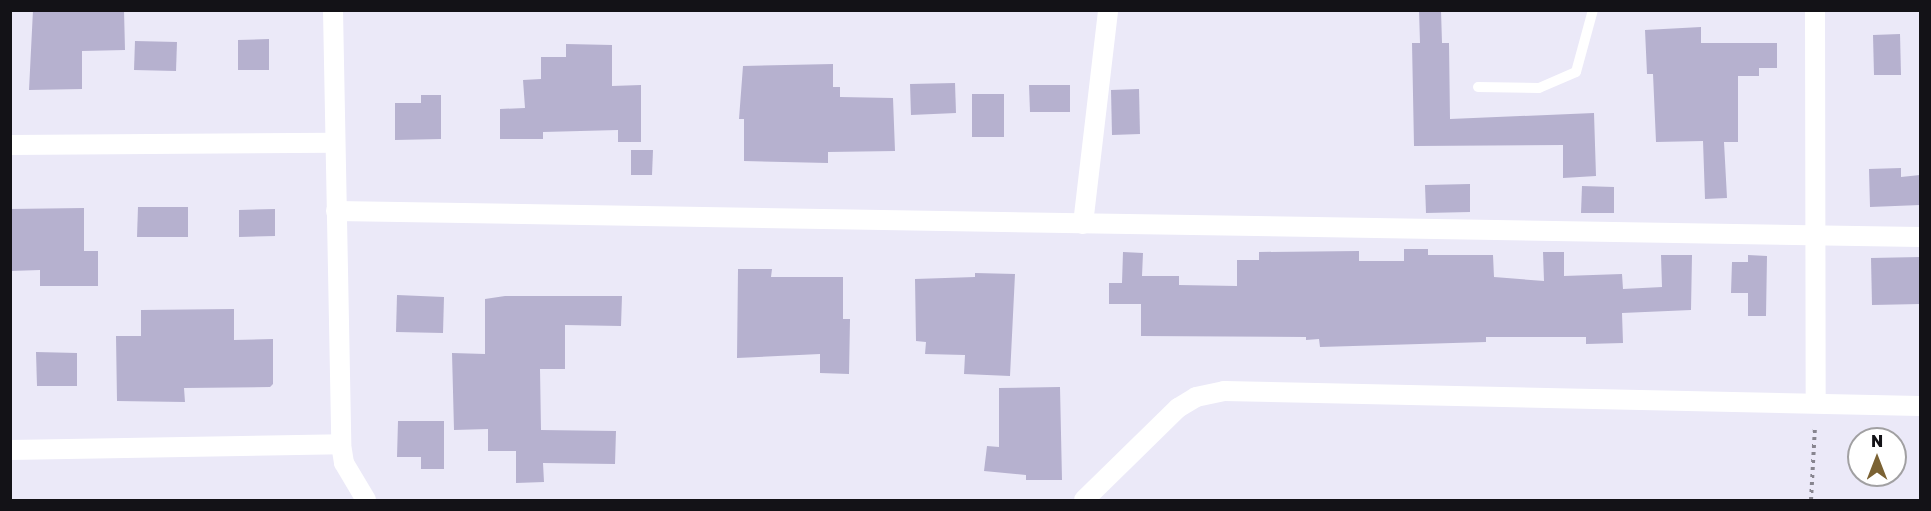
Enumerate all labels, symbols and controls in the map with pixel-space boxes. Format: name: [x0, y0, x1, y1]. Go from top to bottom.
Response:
north arrow: [1847, 427, 1907, 487]
text: N: [1871, 431, 1883, 451]

